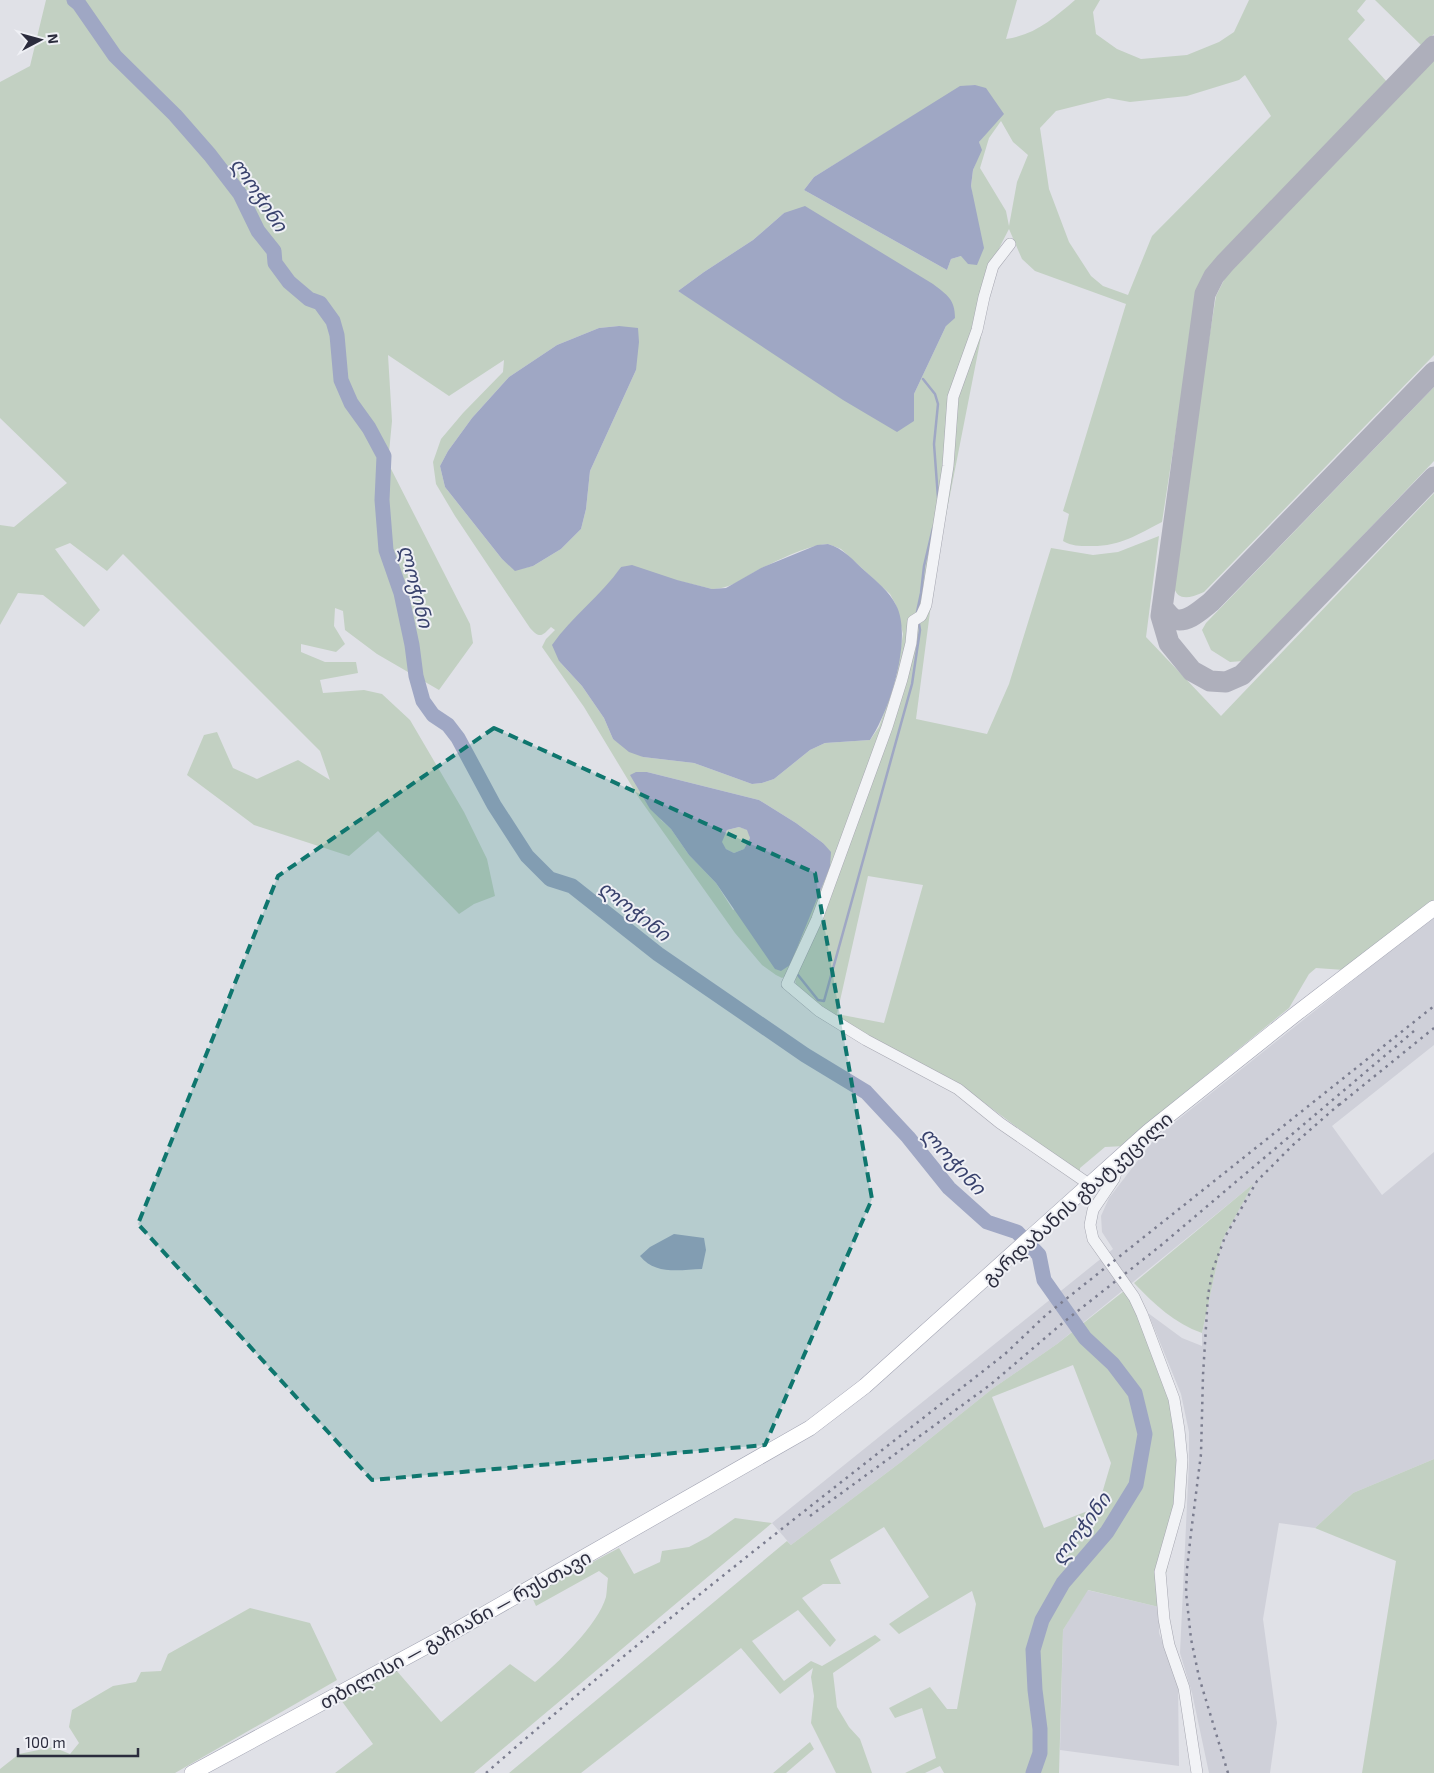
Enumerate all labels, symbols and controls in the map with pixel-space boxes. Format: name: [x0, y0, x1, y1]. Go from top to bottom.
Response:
north arrow: [15, 15, 65, 65]
text: N: [44, 33, 62, 45]
water label: ლოჭინი: [226, 152, 294, 237]
water label: ლოჭინი: [394, 542, 439, 631]
water label: ლოჭინი: [594, 875, 677, 947]
street label: გარდაბანის გზატკეცილი: [977, 1106, 1178, 1291]
water label: ლოჭინი: [916, 1121, 993, 1201]
water label: ლოჭინი: [1045, 1486, 1117, 1569]
street label: თბილისი — გაჩიანი — რუსთავი: [315, 1545, 596, 1715]
scale bar: [18, 1726, 138, 1758]
text: 100 m: [25, 1733, 66, 1751]

